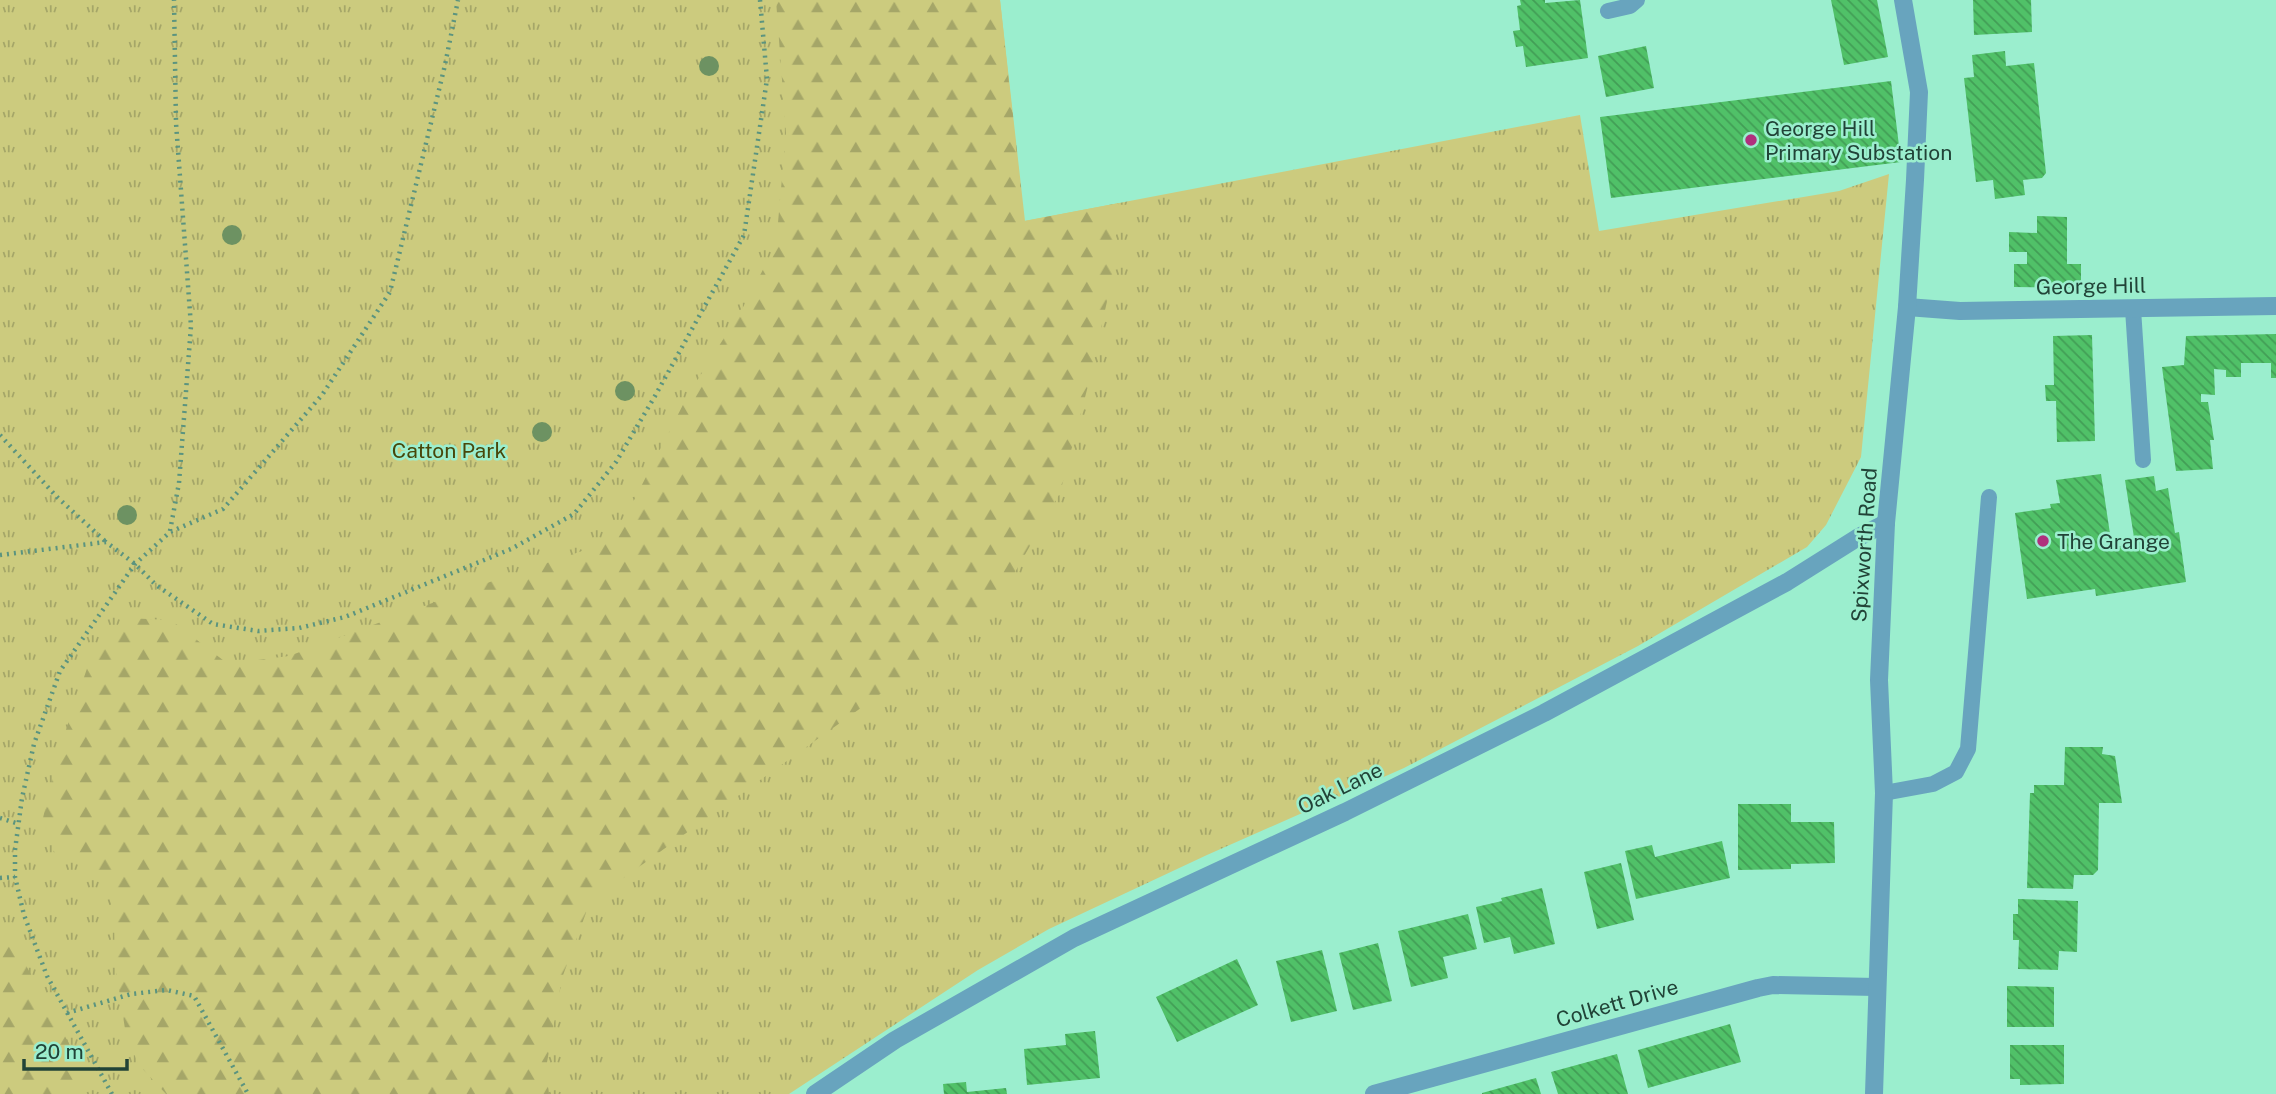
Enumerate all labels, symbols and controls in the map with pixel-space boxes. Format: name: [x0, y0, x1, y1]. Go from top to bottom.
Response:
place label: George Hill Primary Substation: [1765, 116, 1952, 165]
marker: George Hill Primary Substation: [1743, 132, 1759, 148]
street label: George Hill: [2036, 273, 2146, 299]
park label: Catton Park: [392, 438, 506, 463]
street label: Spixworth Road: [1846, 467, 1882, 623]
place label: The Grange: [2057, 529, 2170, 554]
marker: The Grange: [2035, 533, 2051, 549]
street label: Oak Lane: [1294, 757, 1386, 819]
street label: Colkett Drive: [1553, 974, 1681, 1032]
scale bar: [24, 1028, 128, 1072]
text: 20 m: [35, 1039, 84, 1064]

